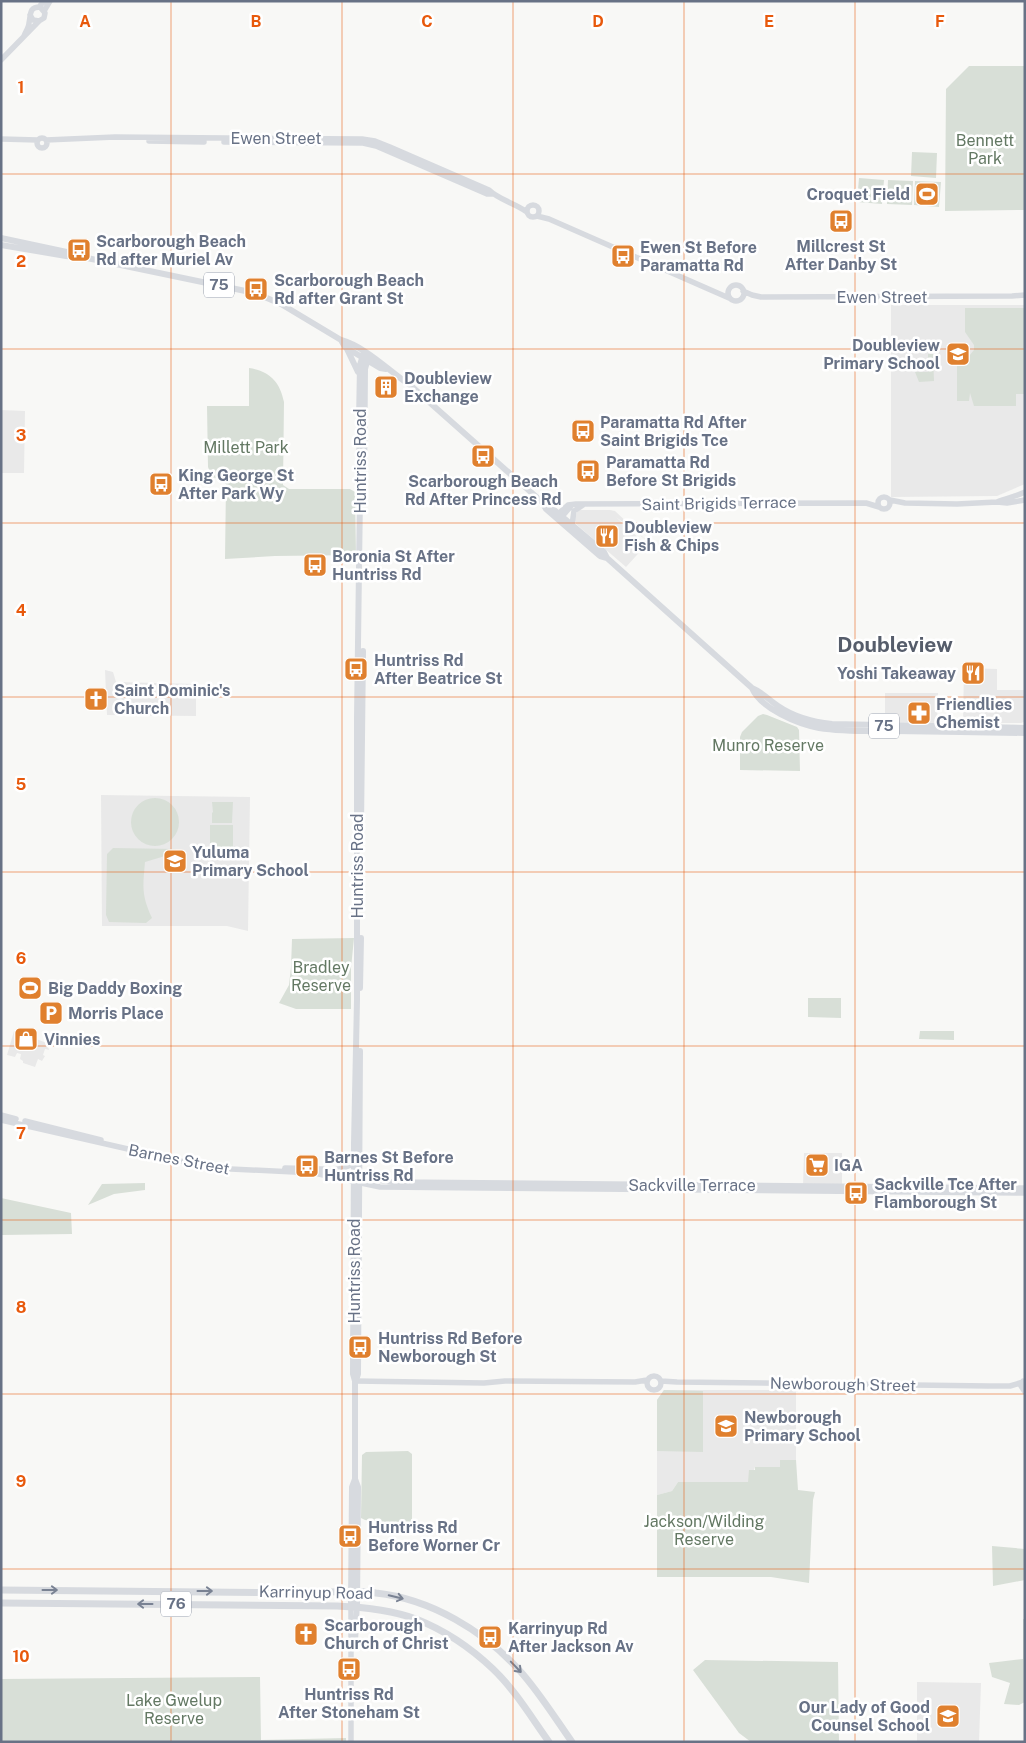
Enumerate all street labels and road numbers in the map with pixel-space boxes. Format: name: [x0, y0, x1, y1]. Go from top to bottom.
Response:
street label: Ewen Street: [231, 129, 321, 148]
road number: 75: [204, 272, 234, 298]
street label: Ewen Street: [837, 288, 927, 307]
street label: Huntriss Road: [351, 409, 370, 513]
street label: Saint Brigids Terrace: [641, 493, 797, 514]
road number: 75: [869, 714, 899, 738]
street label: Huntriss Road: [348, 814, 367, 918]
street label: Barnes Street: [127, 1140, 231, 1179]
street label: Sackville Terrace: [628, 1176, 756, 1195]
street label: Huntriss Road: [345, 1219, 364, 1323]
street label: Newborough Street: [770, 1374, 916, 1395]
street label: Karrinyup Road: [259, 1582, 373, 1603]
road number: 76: [161, 1592, 191, 1616]

